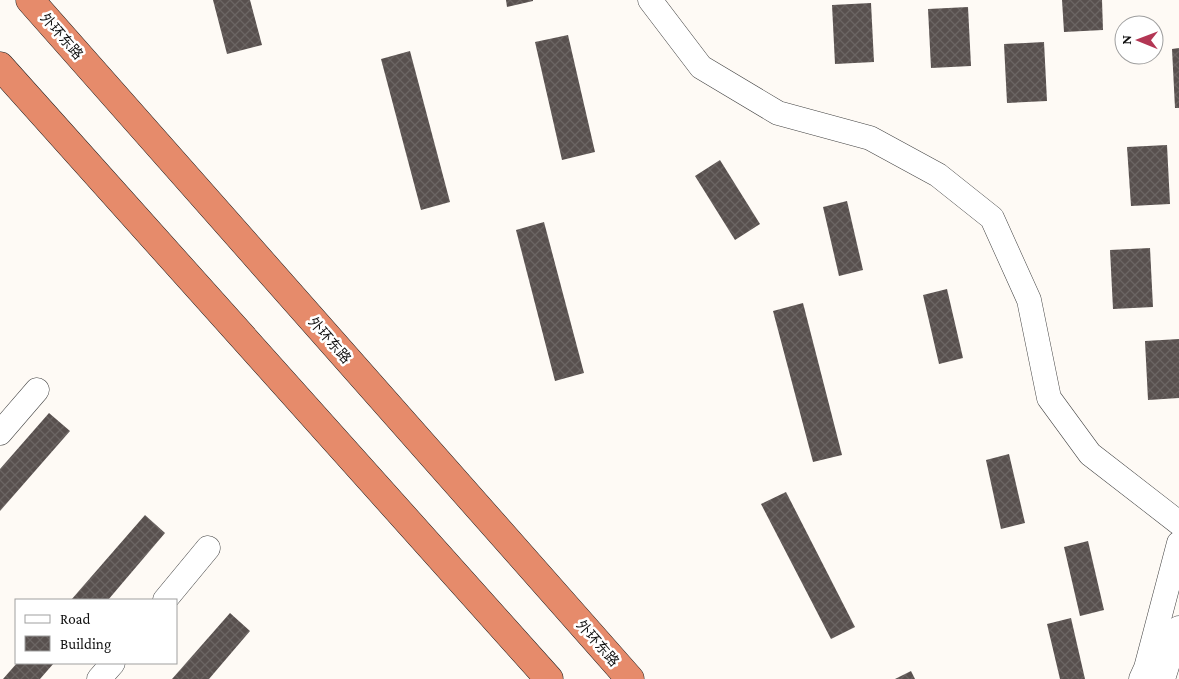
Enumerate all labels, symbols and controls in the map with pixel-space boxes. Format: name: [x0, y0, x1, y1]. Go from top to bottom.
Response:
street label: 外环东路: [38, 10, 86, 62]
north arrow: [1114, 15, 1164, 65]
text: N: [1118, 34, 1134, 45]
street label: 外环东路: [306, 314, 354, 366]
legend: [15, 599, 178, 664]
text: Road: [60, 611, 91, 627]
street label: 外环东路: [574, 617, 622, 669]
text: Building: [60, 636, 111, 653]

